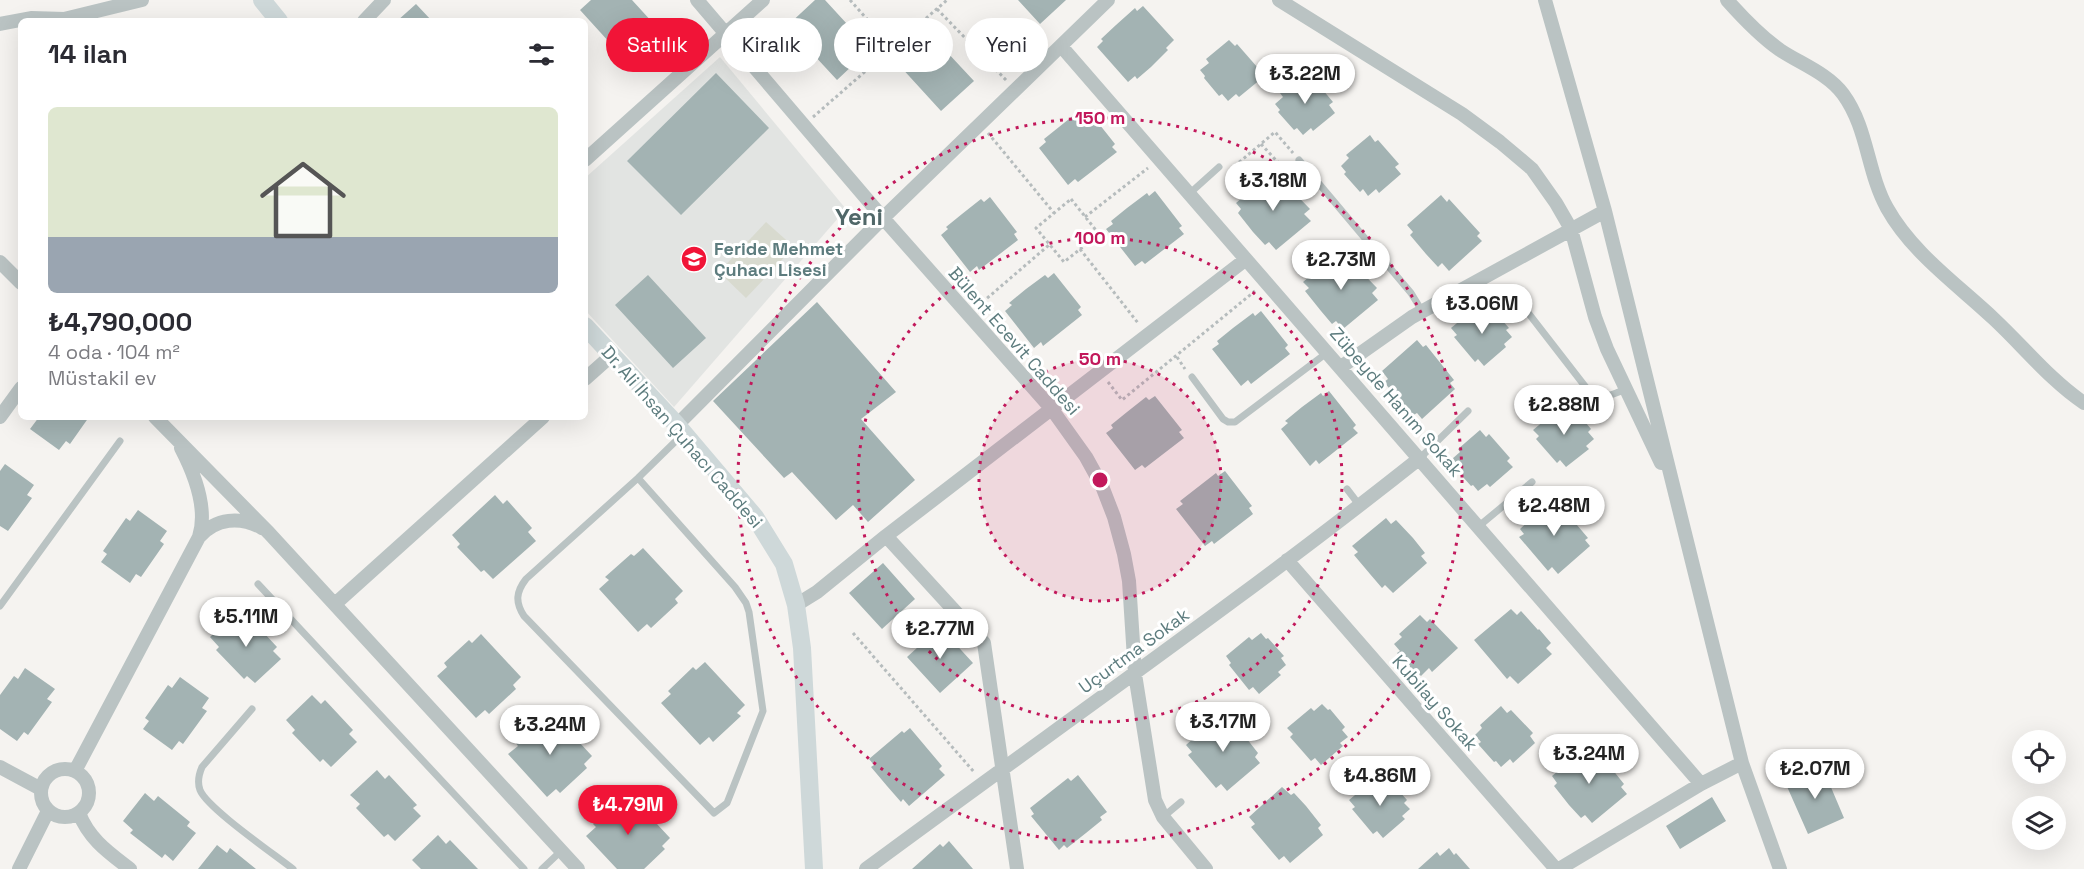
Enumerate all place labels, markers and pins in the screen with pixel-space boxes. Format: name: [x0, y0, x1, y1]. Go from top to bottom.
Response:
pin: ₺3.22M: [1256, 54, 1354, 105]
pin: ₺3.18M: [1224, 161, 1322, 212]
place label: Feride Mehmet Çuhacı Lisesi: [714, 237, 843, 281]
pin: ₺2.73M: [1292, 240, 1390, 291]
school or university icon: Feride Mehmet Çuhacı Lisesi: [679, 244, 709, 274]
pin: ₺3.06M: [1433, 284, 1531, 335]
pin: ₺2.88M: [1515, 385, 1613, 436]
centre of rings: [1090, 470, 1110, 490]
pin: ₺2.48M: [1505, 486, 1603, 537]
pin: ₺5.11M: [197, 597, 295, 648]
pin: ₺2.77M: [891, 609, 989, 660]
pin: ₺3.17M: [1174, 702, 1272, 753]
pin: ₺3.24M: [501, 705, 599, 756]
pin: ₺3.24M: [1540, 734, 1638, 785]
pin: ₺2.07M: [1766, 749, 1864, 800]
pin: ₺4.86M: [1331, 756, 1429, 807]
pin: ₺4.79M: [579, 785, 677, 836]

